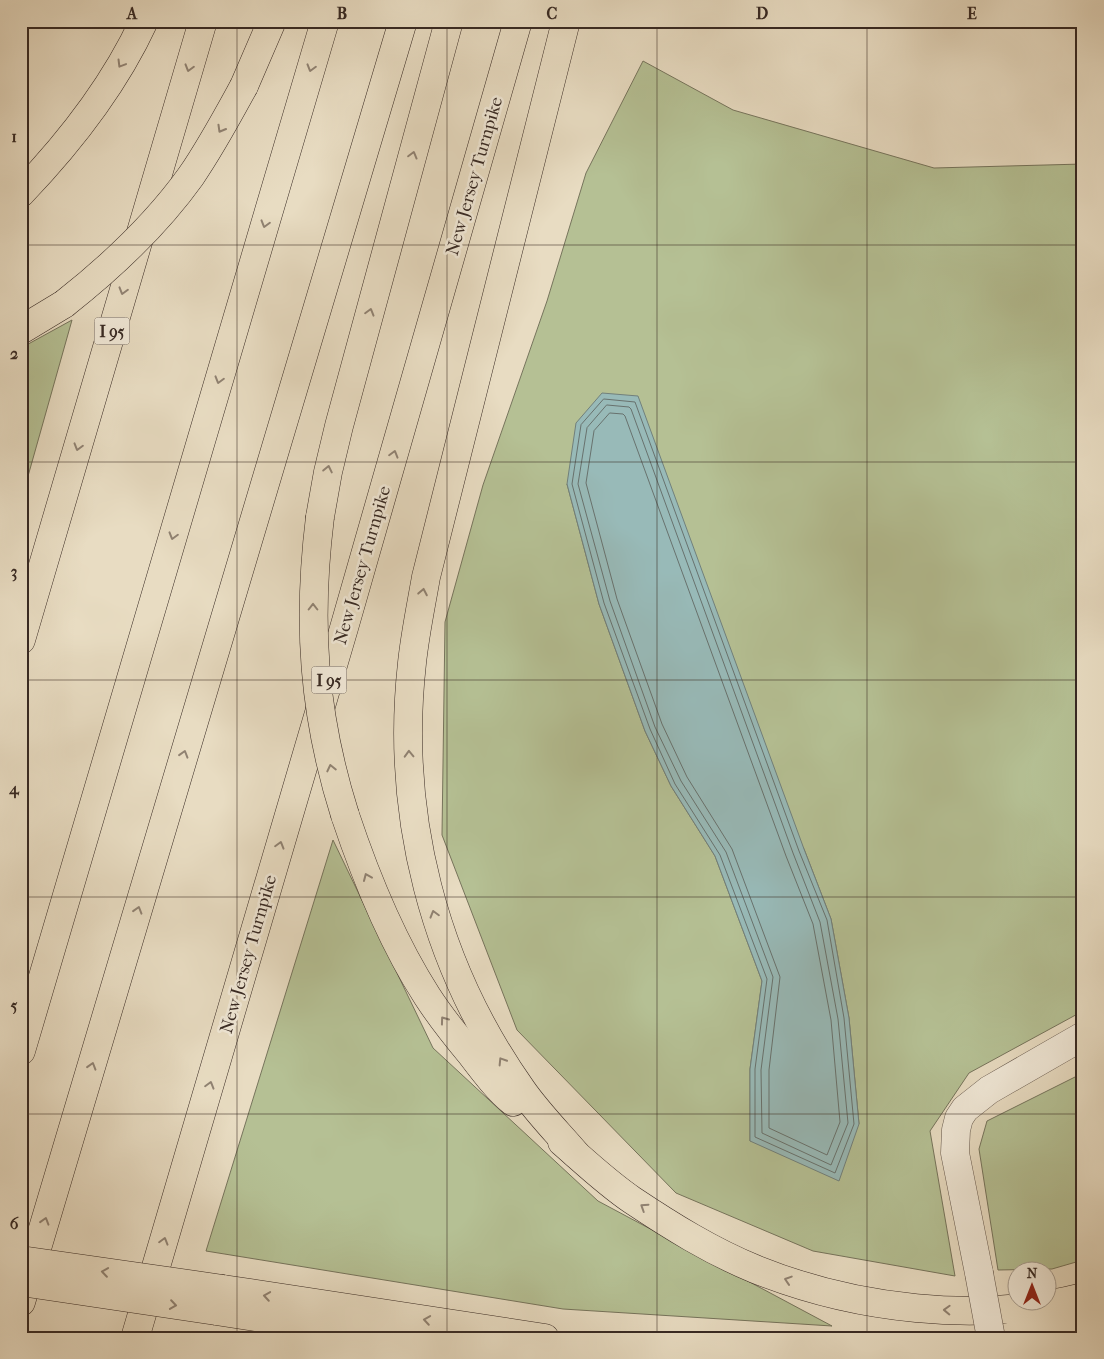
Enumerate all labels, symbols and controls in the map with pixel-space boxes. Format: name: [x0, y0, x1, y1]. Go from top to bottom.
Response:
text: A: [126, 4, 138, 23]
text: B: [337, 4, 347, 23]
text: C: [547, 4, 558, 23]
text: D: [756, 4, 768, 23]
text: E: [967, 4, 977, 23]
one-way arrow: [117, 59, 127, 68]
one-way arrow: [184, 63, 194, 72]
one-way arrow: [306, 63, 316, 72]
street label: New Jersey Turnpike: [442, 94, 507, 258]
one-way arrow: [217, 124, 227, 133]
text: 1: [11, 127, 17, 146]
one-way arrow: [407, 152, 417, 160]
one-way arrow: [260, 219, 270, 227]
one-way arrow: [119, 287, 129, 295]
one-way arrow: [364, 308, 374, 317]
road number: I 95: [94, 318, 130, 344]
text: 2: [10, 344, 18, 363]
one-way arrow: [214, 375, 224, 383]
one-way arrow: [73, 443, 83, 451]
one-way arrow: [389, 450, 399, 458]
one-way arrow: [323, 465, 333, 474]
street label: New Jersey Turnpike: [330, 483, 395, 647]
one-way arrow: [168, 531, 179, 540]
text: 3: [11, 562, 17, 582]
one-way arrow: [418, 588, 428, 597]
one-way arrow: [308, 603, 318, 611]
road number: I 95: [312, 666, 346, 694]
one-way arrow: [404, 749, 415, 757]
one-way arrow: [179, 750, 189, 759]
one-way arrow: [326, 764, 337, 773]
text: 4: [8, 779, 20, 799]
one-way arrow: [275, 841, 285, 850]
street label: New Jersey Turnpike: [216, 872, 281, 1036]
one-way arrow: [362, 873, 373, 882]
one-way arrow: [132, 906, 142, 914]
one-way arrow: [430, 910, 440, 918]
text: 5: [11, 996, 18, 1015]
one-way arrow: [441, 1016, 450, 1026]
one-way arrow: [499, 1057, 509, 1066]
one-way arrow: [86, 1062, 96, 1070]
one-way arrow: [204, 1081, 214, 1089]
one-way arrow: [640, 1204, 649, 1214]
text: 6: [10, 1214, 19, 1233]
one-way arrow: [40, 1218, 50, 1226]
one-way arrow: [158, 1237, 168, 1245]
north arrow: [1006, 1262, 1056, 1312]
text: N: [1027, 1265, 1038, 1282]
one-way arrow: [101, 1267, 109, 1278]
one-way arrow: [785, 1276, 793, 1286]
one-way arrow: [262, 1291, 271, 1301]
one-way arrow: [169, 1299, 178, 1309]
one-way arrow: [943, 1304, 951, 1315]
one-way arrow: [423, 1315, 431, 1326]

